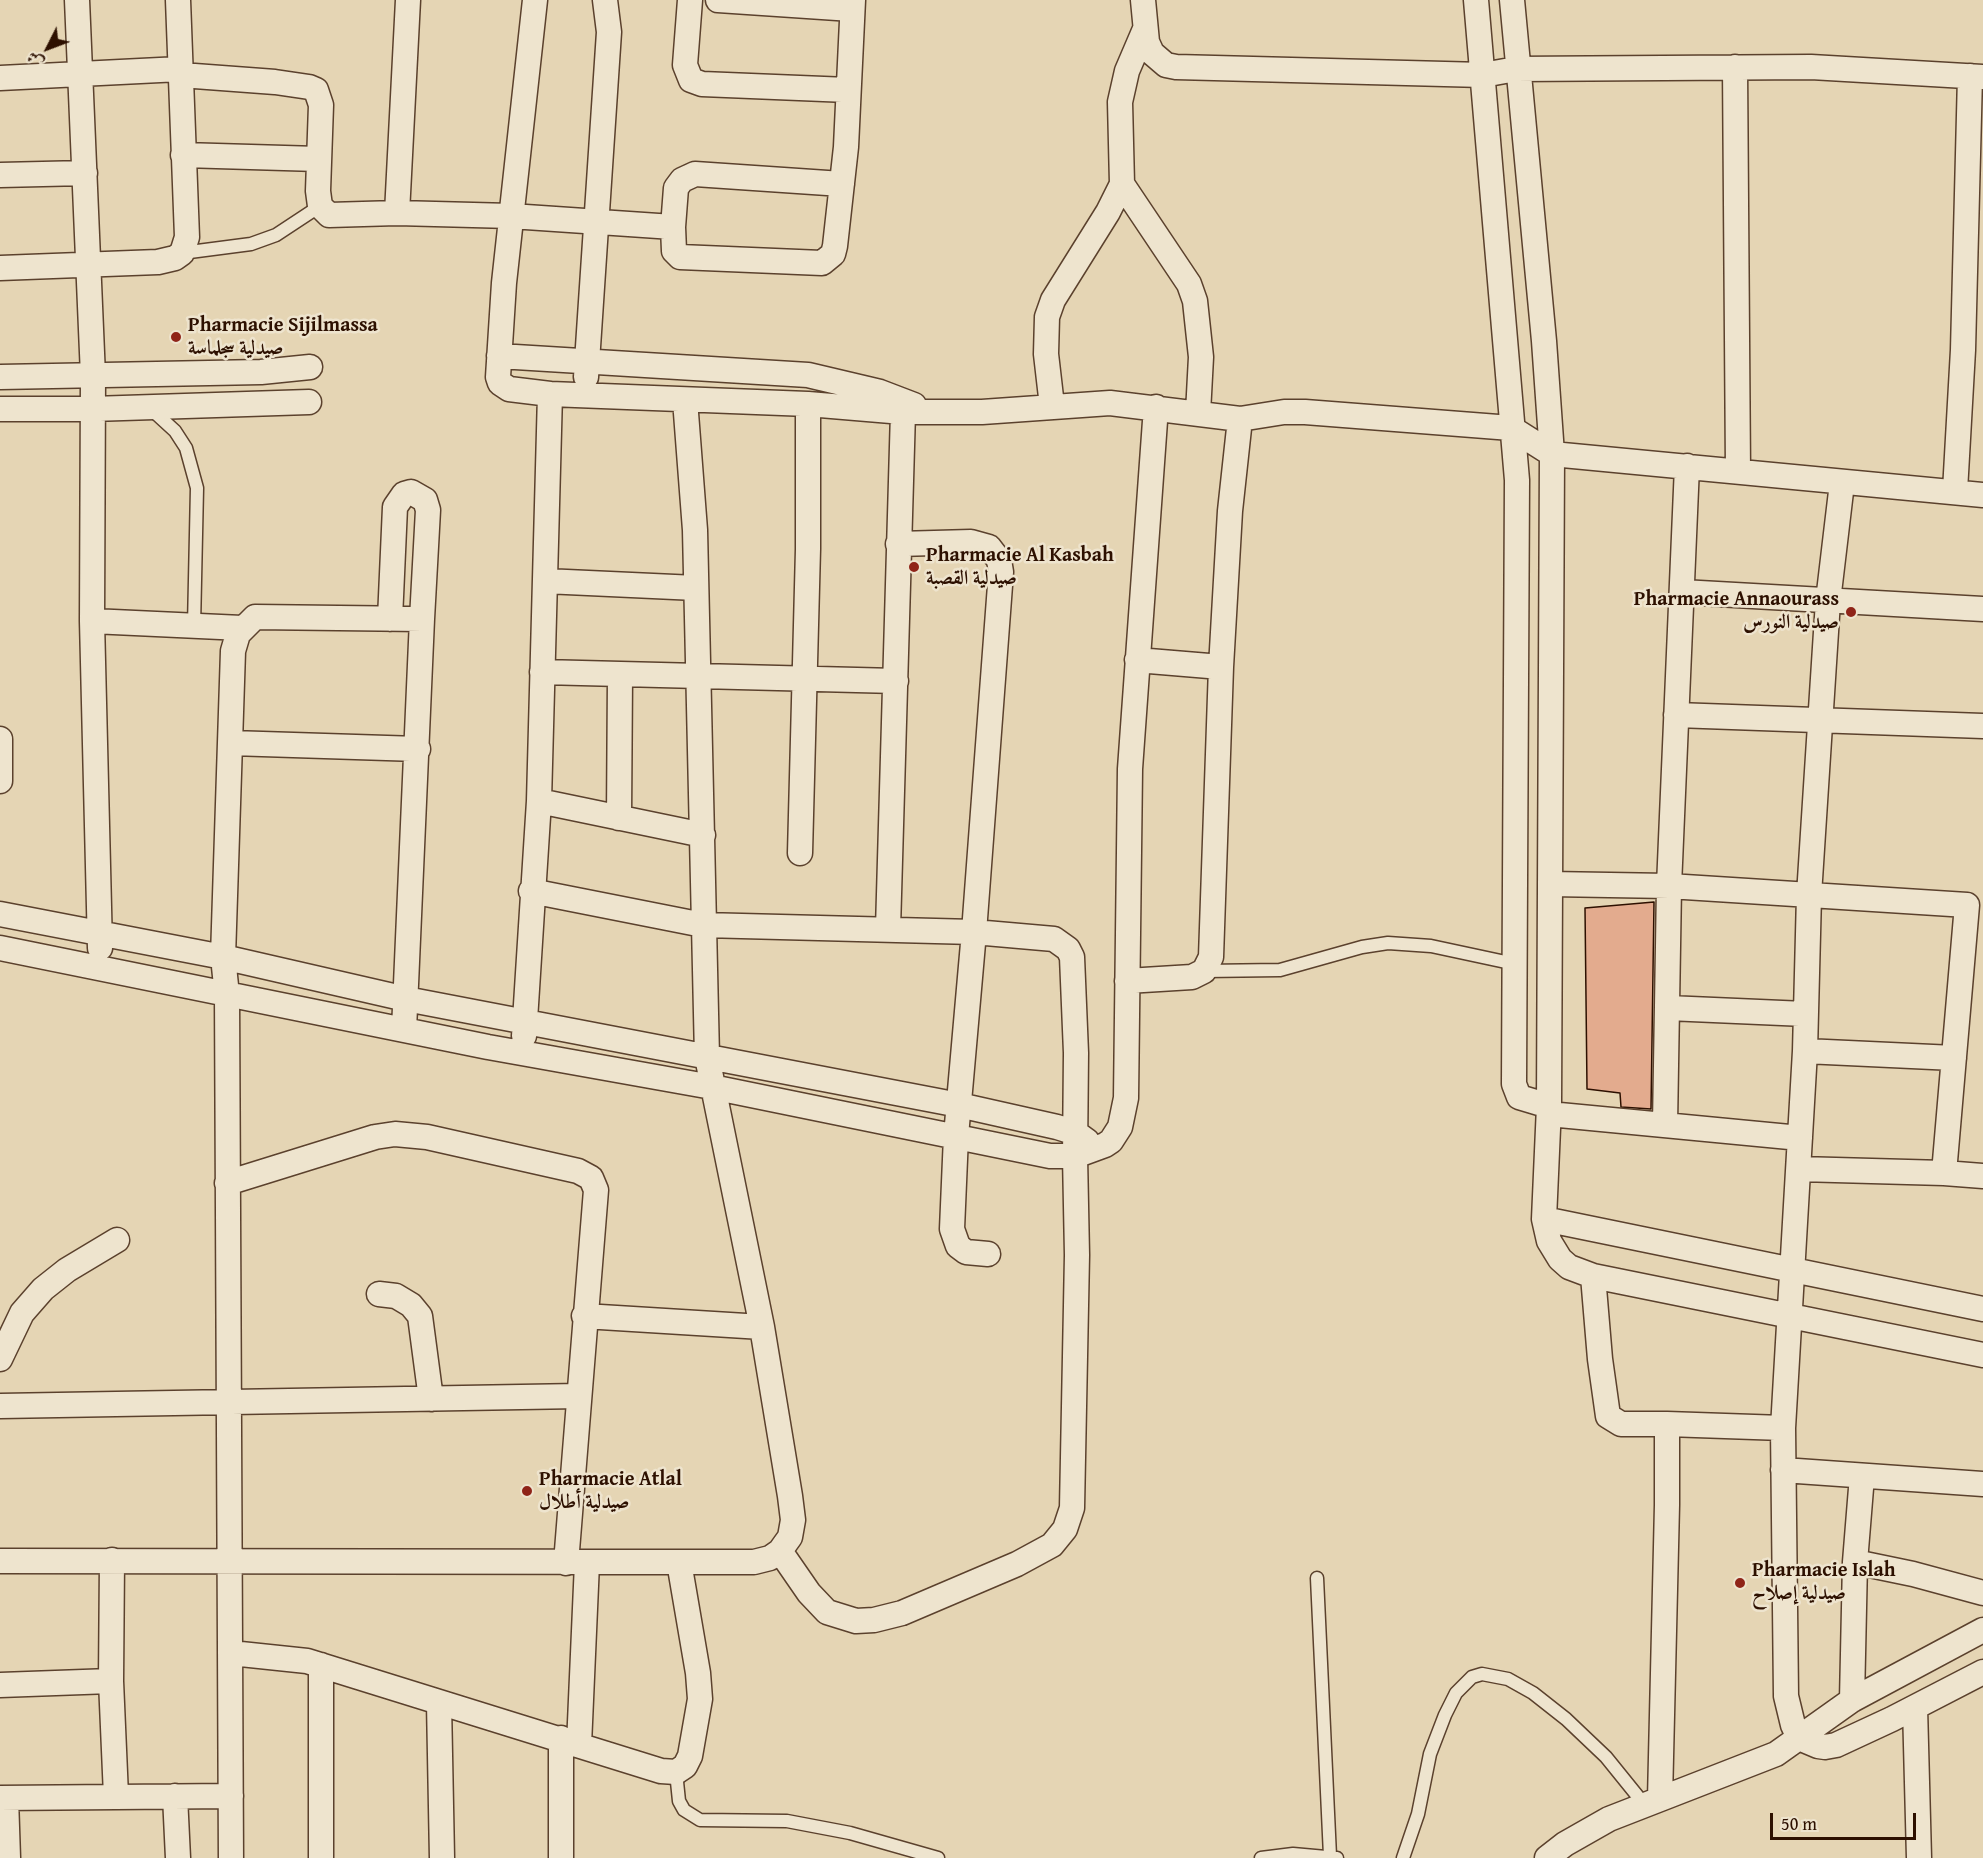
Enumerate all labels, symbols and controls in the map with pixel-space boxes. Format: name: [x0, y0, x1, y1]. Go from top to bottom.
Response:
north arrow: [18, 18, 78, 78]
text: ش: [20, 46, 49, 74]
place label: Pharmacie Sijilmassa صيدلية سجلماسة: [188, 314, 378, 361]
marker: Pharmacie Sijilmassa صيدلية سجلماسة: [169, 330, 183, 344]
place label: Pharmacie Al Kasbah صيدلية القصبة: [926, 544, 1114, 591]
marker: Pharmacie Al Kasbah صيدلية القصبة: [907, 560, 921, 574]
place label: Pharmacie Annaourass صيدلية النورس: [1634, 588, 1839, 635]
marker: Pharmacie Annaourass صيدلية النورس: [1844, 605, 1858, 619]
place label: Pharmacie Atlal صيدلية أطلال: [539, 1468, 682, 1515]
marker: Pharmacie Atlal صيدلية أطلال: [520, 1484, 534, 1498]
place label: Pharmacie Islah صيدلية إصلاح: [1752, 1559, 1896, 1606]
marker: Pharmacie Islah صيدلية إصلاح: [1733, 1576, 1747, 1590]
scale bar: [1773, 1801, 1918, 1839]
text: 50 m: [1781, 1810, 1817, 1837]

